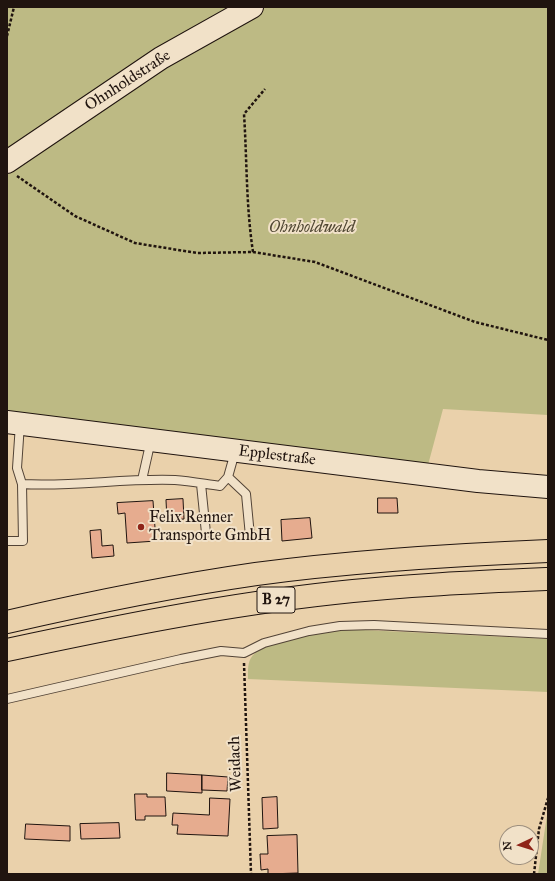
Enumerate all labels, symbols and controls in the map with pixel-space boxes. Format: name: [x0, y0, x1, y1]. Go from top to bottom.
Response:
street label: Ohnholdstraße: [82, 46, 174, 116]
park label: Ohnholdwald: [269, 218, 355, 238]
street label: Epplestraße: [237, 442, 317, 470]
place label: Felix Renner Transporte GmbH: [149, 508, 271, 546]
marker: Felix Renner Transporte GmbH: [136, 522, 146, 532]
road number: B 27: [257, 587, 295, 613]
street label: Weidach: [225, 736, 247, 792]
north arrow: [499, 825, 539, 865]
text: N: [501, 841, 514, 851]

